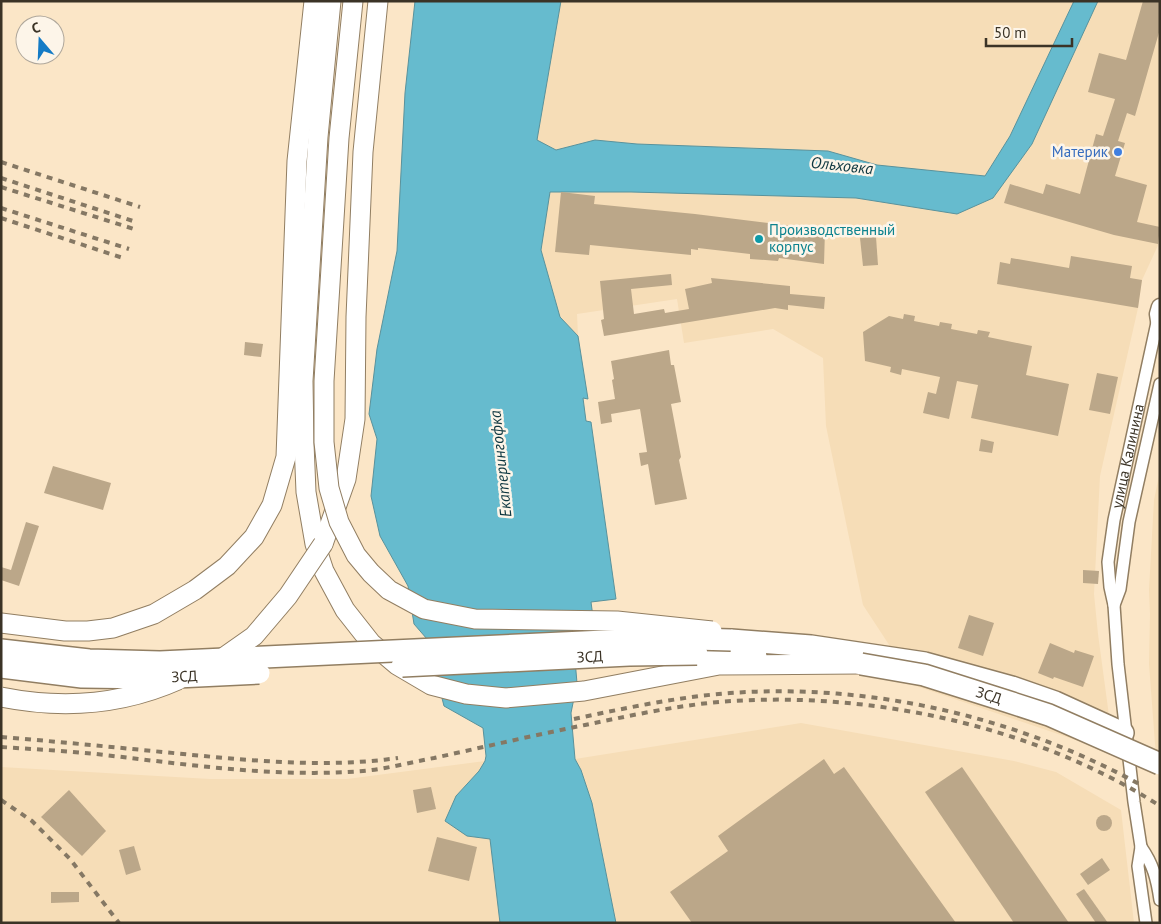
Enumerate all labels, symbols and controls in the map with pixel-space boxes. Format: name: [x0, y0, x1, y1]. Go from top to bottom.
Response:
north arrow: [15, 15, 65, 65]
scale bar: [986, 15, 1072, 47]
text: С: [29, 18, 43, 37]
text: 50 m: [994, 23, 1027, 42]
place label: Материк: [1052, 142, 1109, 161]
marker: Материк: [1112, 146, 1124, 158]
water label: Ольховка: [810, 152, 874, 178]
place label: Производственный корпус: [769, 220, 895, 256]
marker: Производственный корпус: [753, 233, 765, 245]
street label: улица Калинина: [1107, 402, 1148, 510]
water label: Екатерингофка: [484, 409, 516, 519]
street label: ЗСД: [576, 646, 603, 667]
street label: ЗСД: [171, 666, 198, 686]
street label: ЗСД: [974, 682, 1004, 708]

